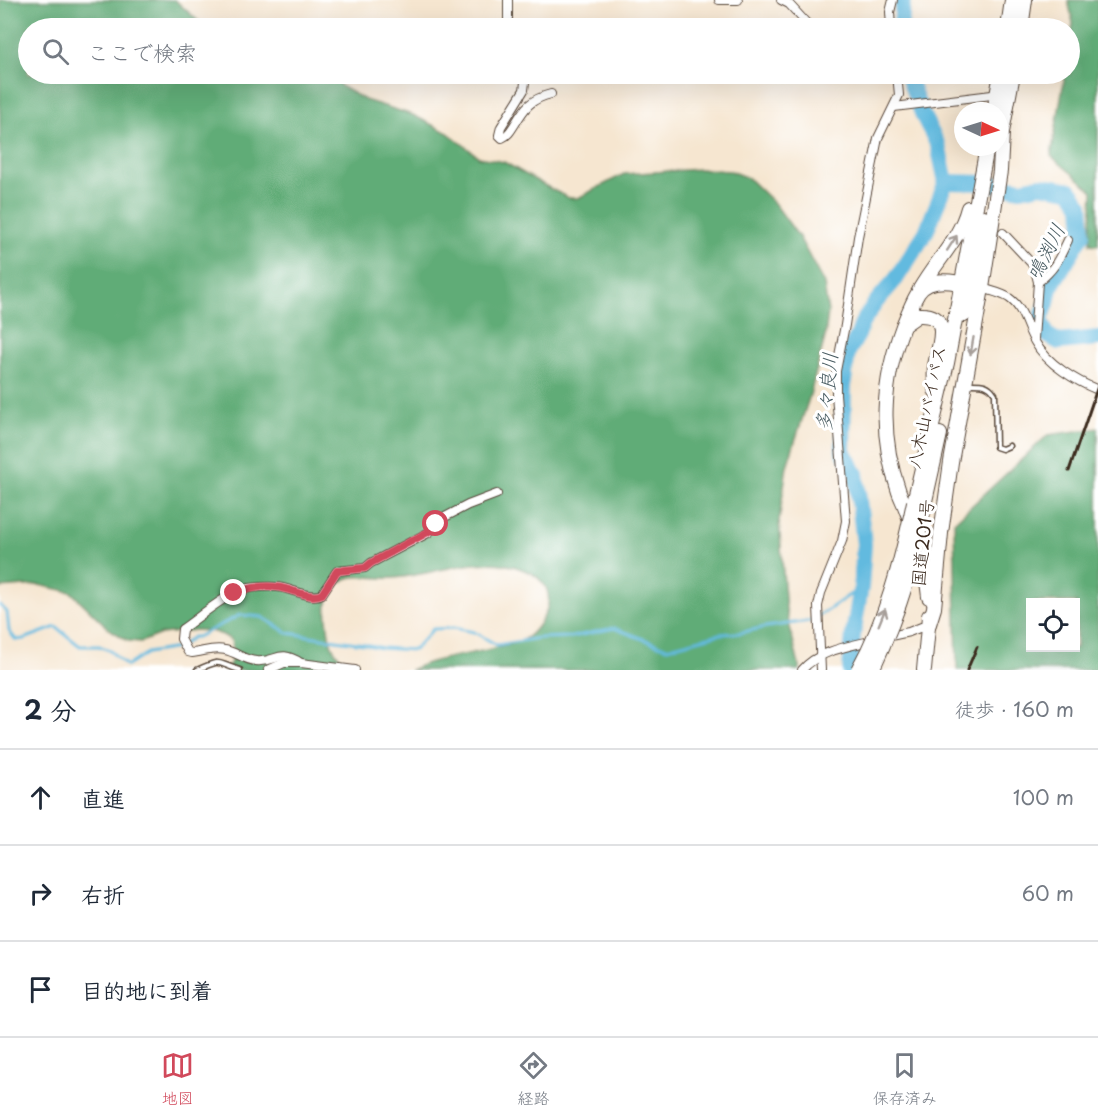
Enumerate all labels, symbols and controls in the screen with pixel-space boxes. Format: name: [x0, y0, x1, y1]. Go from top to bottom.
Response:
search box: [18, 18, 1080, 84]
icon: search: [39, 35, 72, 68]
text: ここで検索: [87, 35, 197, 68]
north arrow: [954, 102, 1008, 156]
water label: 鳴渕川: [1018, 218, 1072, 285]
one-way arrow: [946, 235, 958, 252]
one-way arrow: [967, 336, 978, 355]
street label: 八木山バイパス: [899, 342, 952, 471]
water label: 多々良川: [808, 351, 844, 433]
street label: 国道201号: [903, 498, 940, 588]
route start: [422, 510, 448, 536]
route end: [220, 579, 246, 605]
map controls: [1026, 598, 1080, 652]
button: locate: [1026, 598, 1080, 652]
one-way arrow: [877, 608, 888, 626]
text: 2 分: [24, 690, 77, 729]
text: 徒歩 · 160 m: [955, 694, 1074, 724]
icon: ahead: [24, 781, 57, 814]
text: 直進: [81, 781, 125, 814]
text: 100 m: [1013, 782, 1074, 812]
icon: right: [24, 877, 57, 910]
text: 右折: [81, 877, 125, 910]
text: 60 m: [1022, 878, 1074, 908]
icon: arrive: [24, 973, 57, 1006]
text: 目的地に到着: [81, 973, 213, 1006]
tab: 地図: [161, 1049, 194, 1109]
tab: 経路: [517, 1049, 550, 1109]
tab: 保存済み: [873, 1049, 937, 1109]

